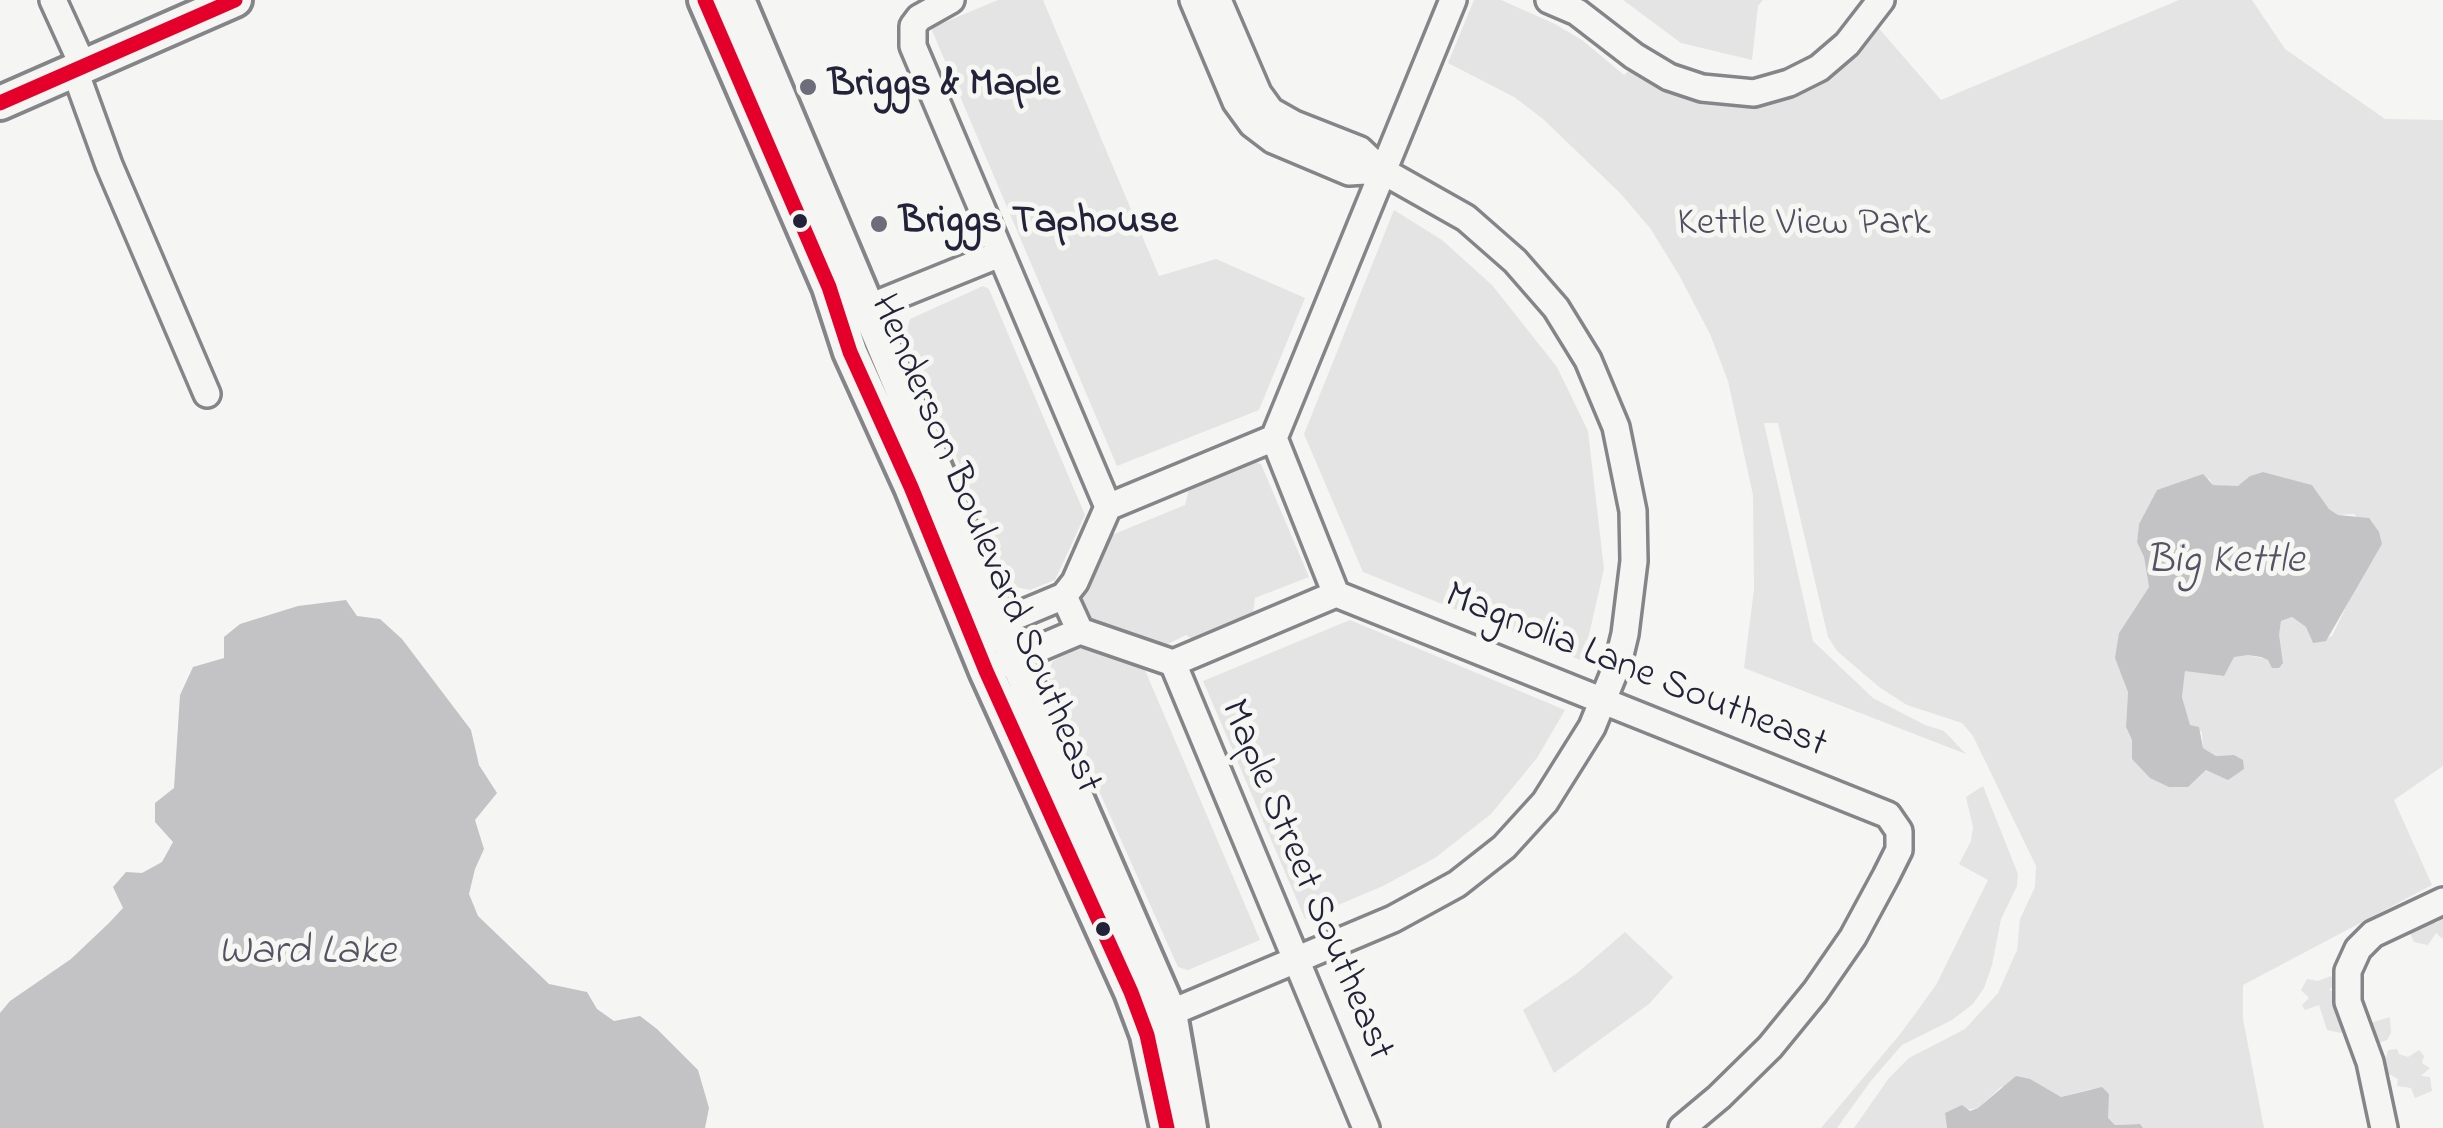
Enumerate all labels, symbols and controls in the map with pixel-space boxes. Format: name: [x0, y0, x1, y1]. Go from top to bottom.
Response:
place label: Briggs & Maple: [828, 63, 1060, 111]
marker: Briggs & Maple: [797, 76, 819, 98]
place label: Briggs Taphouse: [899, 200, 1178, 248]
park label: Kettle View Park: [1677, 202, 1931, 250]
unlabelled marker: [790, 211, 810, 231]
marker: Briggs Taphouse: [868, 213, 890, 235]
street label: Henderson Boulevard Southeast: [856, 289, 1110, 801]
water label: Big Kettle: [2146, 539, 2304, 589]
street label: Magnolia Lane Southeast: [1437, 574, 1833, 772]
street label: Maple Street Southeast: [1206, 694, 1402, 1068]
unlabelled marker: [1093, 919, 1113, 939]
water label: Ward Lake: [218, 930, 396, 980]

